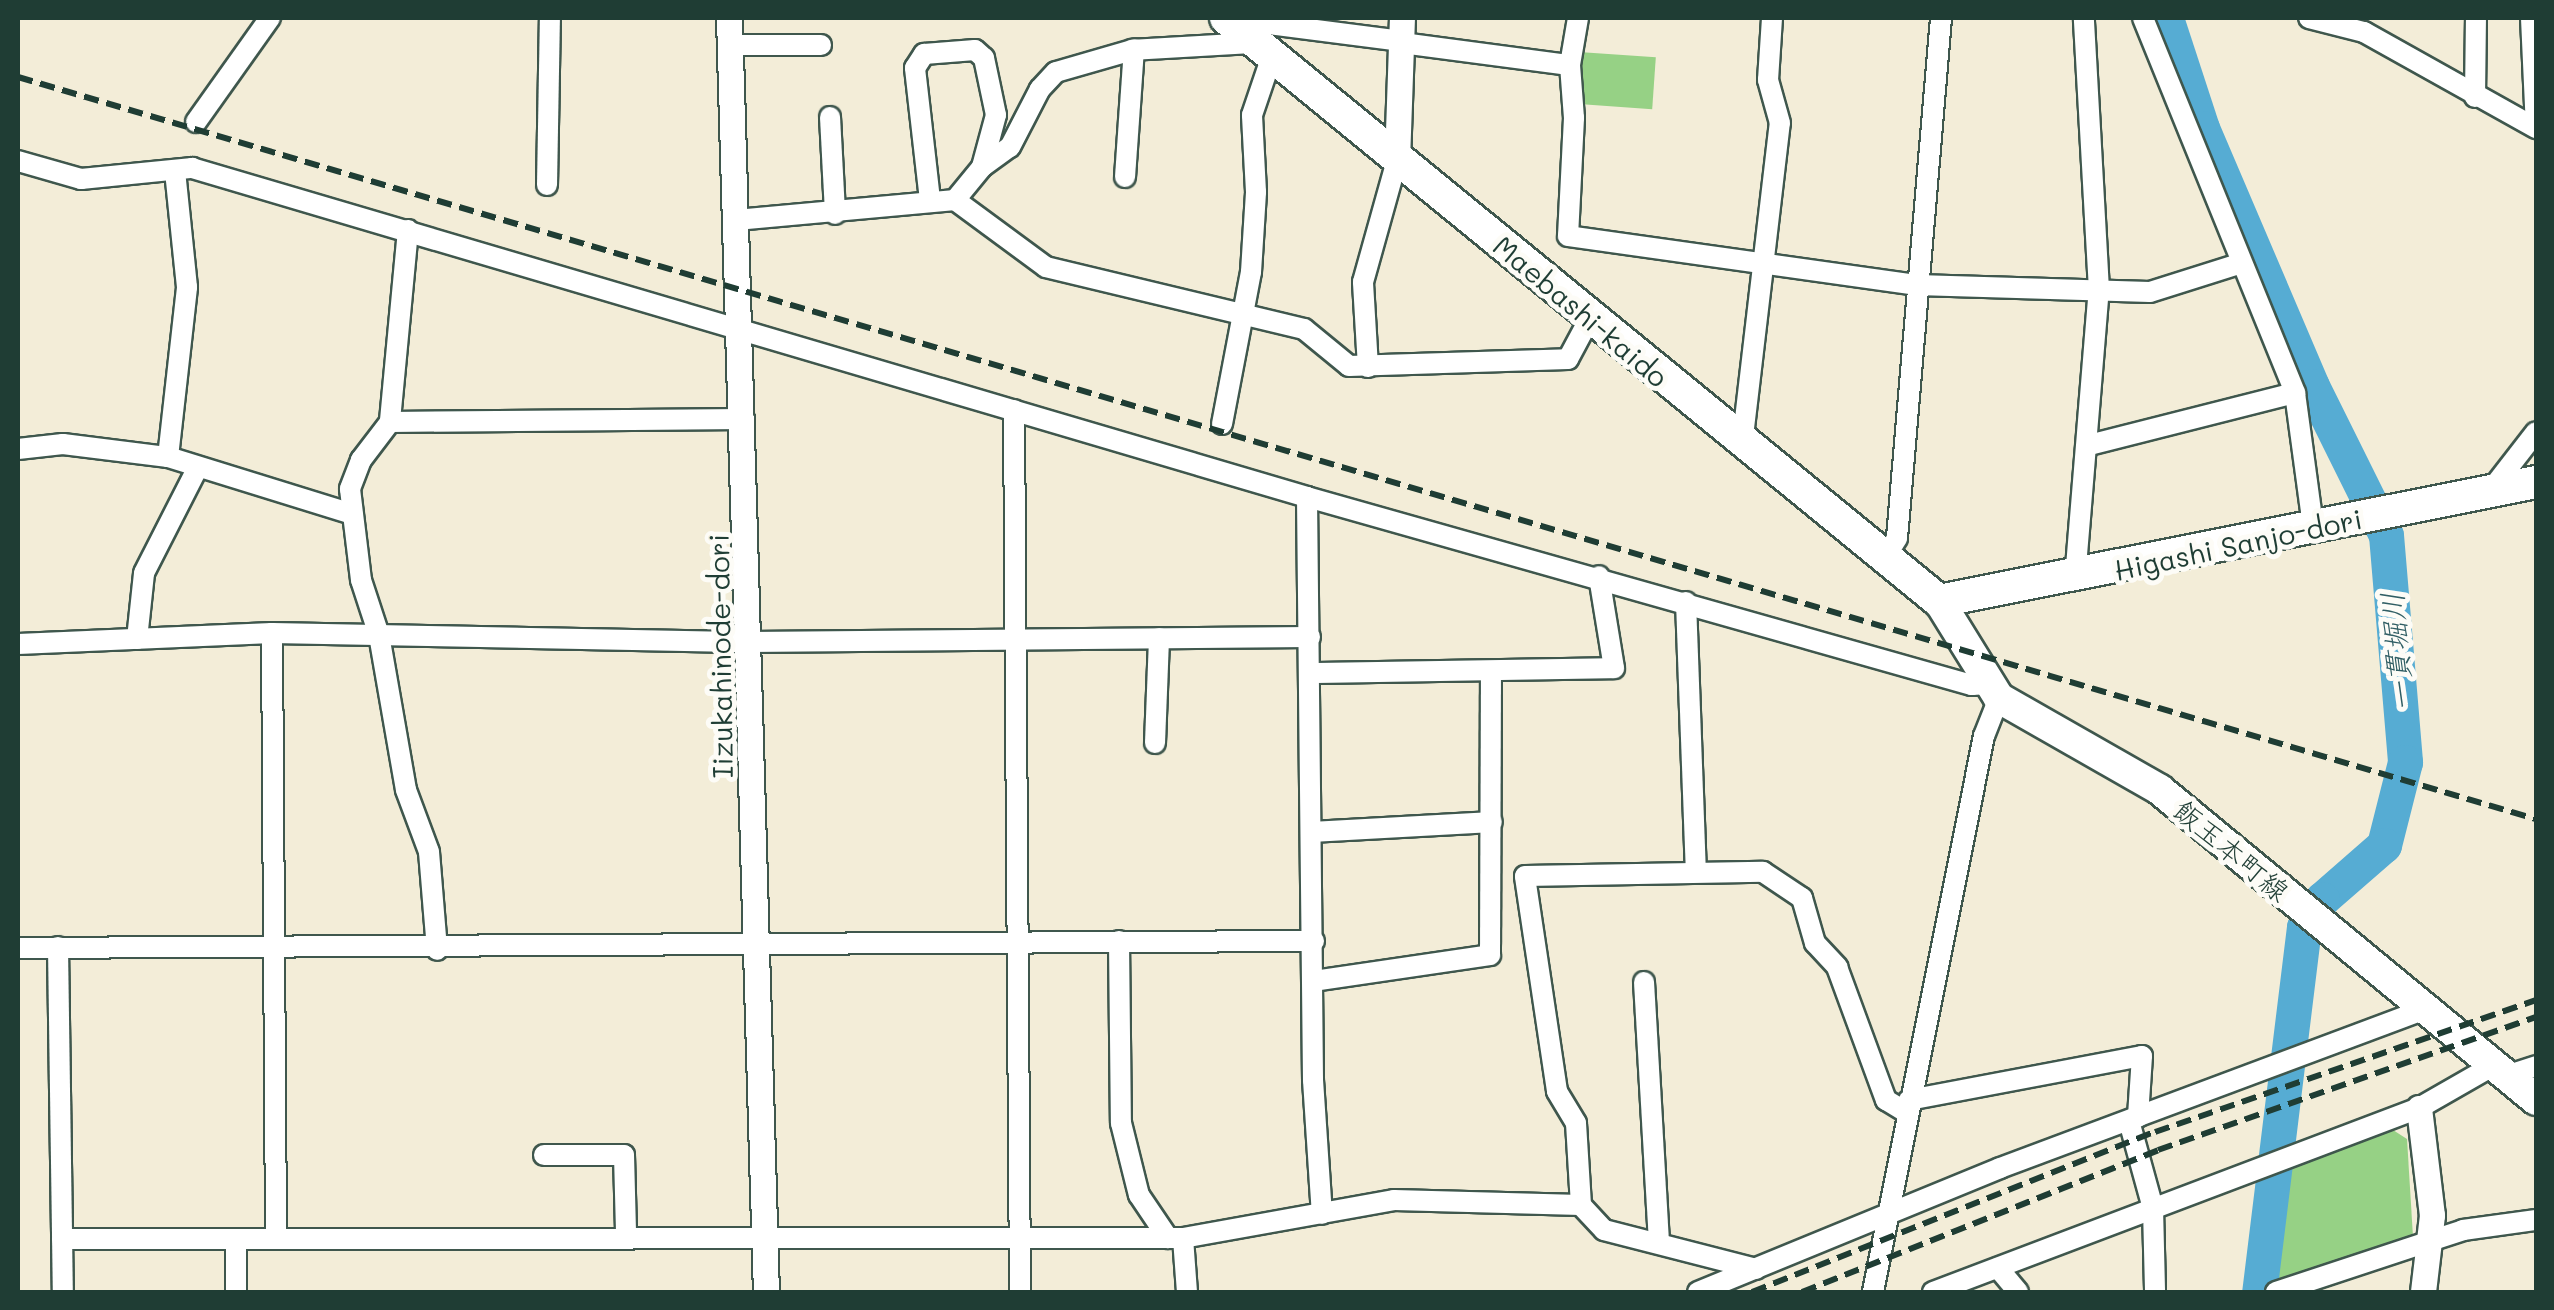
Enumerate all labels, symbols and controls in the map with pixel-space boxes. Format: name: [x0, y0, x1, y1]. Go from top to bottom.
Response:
street label: Maebashi-kaido: [1487, 228, 1675, 394]
street label: Higashi Sanjo-dori: [2111, 501, 2365, 587]
street label: Iizukahinode-dori: [701, 534, 739, 778]
water label: 一貫堀川: [2373, 591, 2419, 713]
street label: 飯玉本町線: [2168, 792, 2296, 908]

